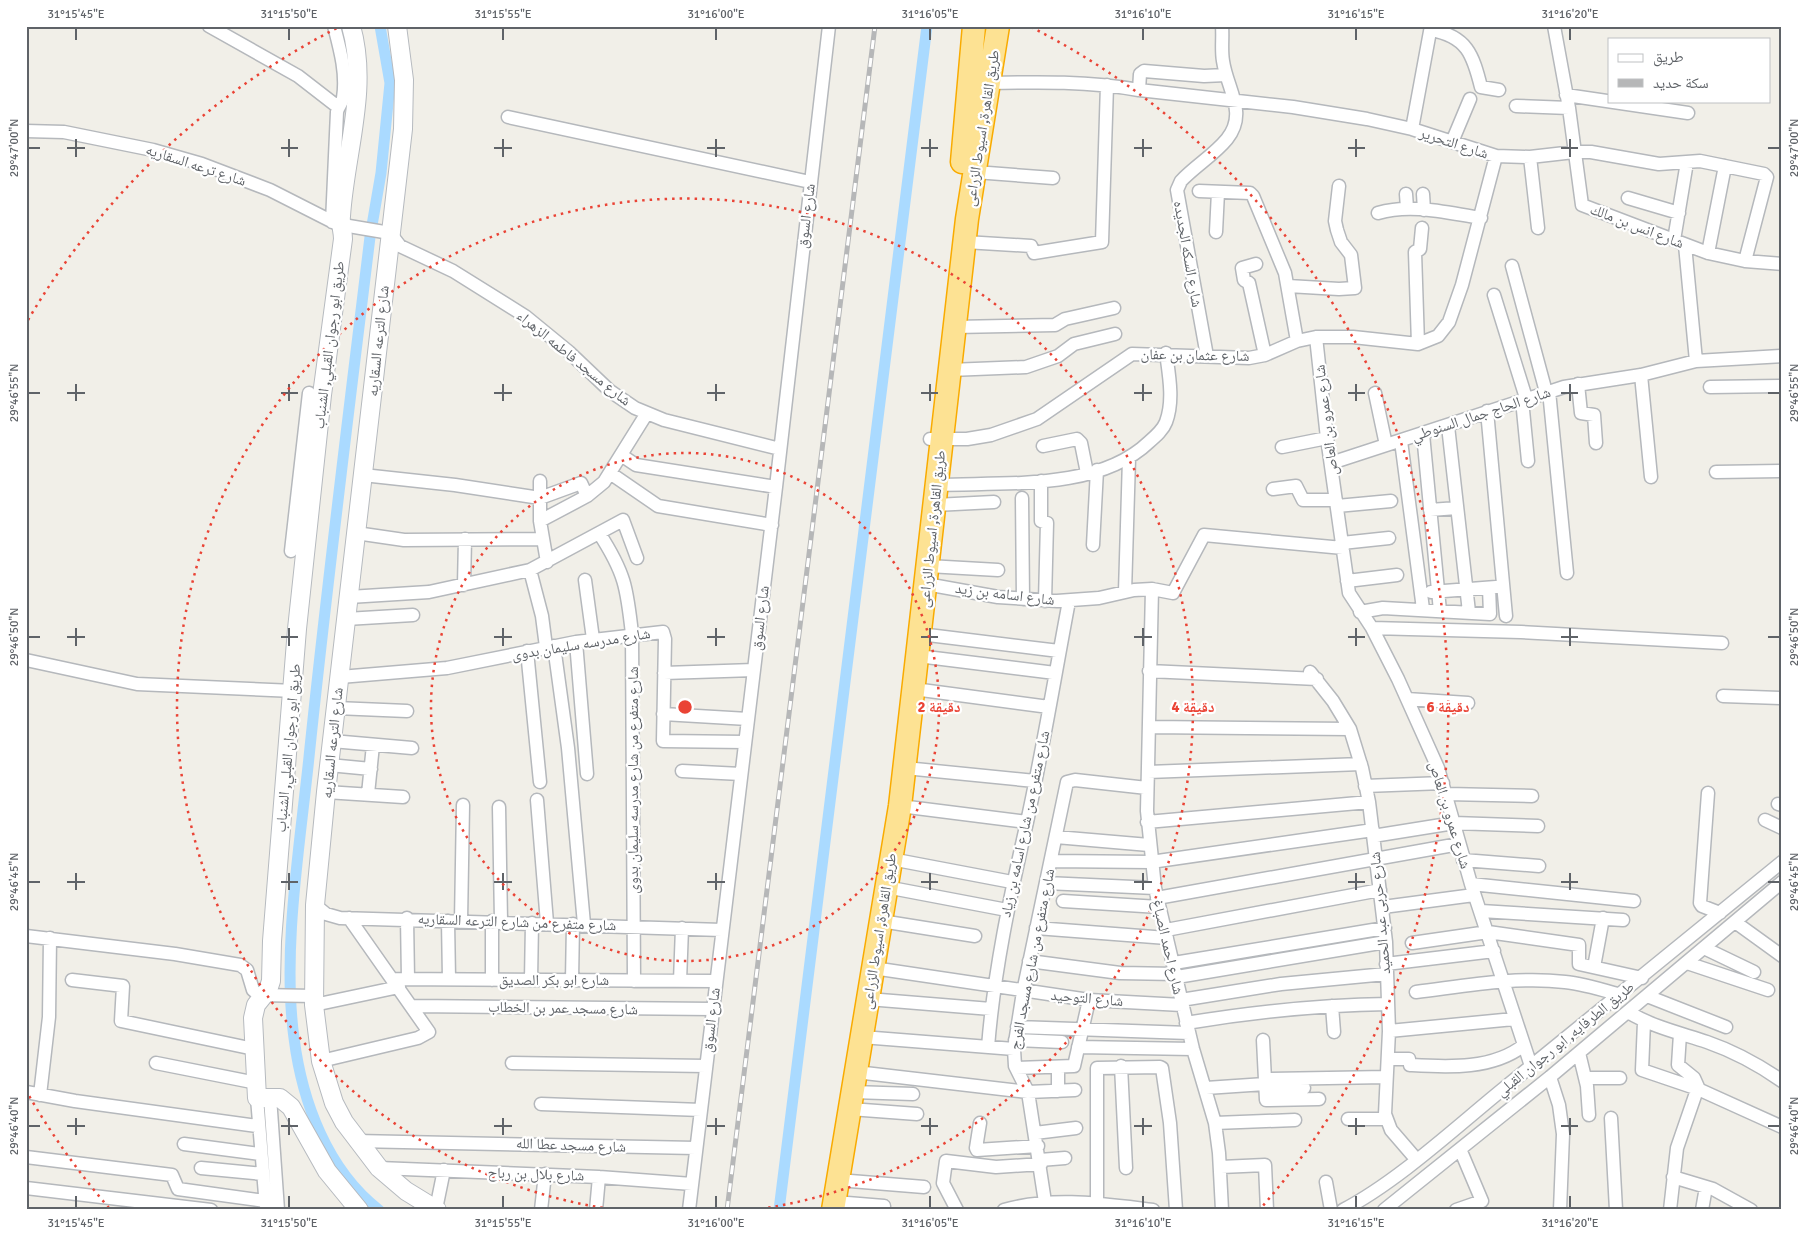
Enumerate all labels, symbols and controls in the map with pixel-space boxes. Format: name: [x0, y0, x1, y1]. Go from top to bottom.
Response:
text: 31°15'45"E: [47, 7, 105, 22]
text: 31°15'50"E: [260, 7, 318, 22]
text: 31°15'55"E: [474, 7, 532, 22]
text: 31°16'00"E: [687, 7, 745, 22]
text: 31°16'05"E: [901, 7, 959, 22]
text: 31°16'10"E: [1114, 7, 1172, 22]
text: 31°16'15"E: [1327, 7, 1385, 22]
text: 31°16'20"E: [1541, 7, 1599, 22]
legend: [1608, 38, 1770, 102]
street label: طريق القاهرة, اسيوط الزراعى: [961, 48, 1004, 208]
text: طريق: [1653, 48, 1684, 67]
text: سكة حديد: [1653, 74, 1709, 92]
text: 29°47'00"N: [7, 119, 22, 177]
text: 29°47'00"N: [1787, 119, 1802, 177]
street label: شارع التحرير: [1416, 123, 1491, 164]
street label: شارع ترعه السقاريه: [143, 140, 249, 191]
street label: شارع السوق: [793, 182, 820, 250]
street label: شارع السكه الجديده: [1169, 199, 1206, 309]
street label: شارع انس بن مالك: [1587, 200, 1687, 253]
street label: طريق ابو رجوان القبلي, الشنباب: [310, 260, 351, 430]
street label: شارع الترعه السقاريه: [363, 284, 394, 398]
street label: شارع مسجد فاطمه الزهراء: [513, 306, 635, 410]
street label: شارع عثمان بن عفان: [1140, 345, 1250, 366]
street label: شارع عمرو بن العاص: [1310, 363, 1343, 476]
text: 29°46'55"N: [7, 364, 22, 422]
text: 29°46'55"N: [1787, 364, 1802, 422]
street label: شارع الحاج جمال السنوطي: [1409, 383, 1554, 448]
street label: طريق القاهرة, اسيوط الزراعى: [915, 449, 950, 609]
street label: شارع اسامه بن زيد: [954, 579, 1056, 610]
street label: شارع السوق: [747, 584, 774, 652]
text: 29°46'50"N: [7, 608, 22, 666]
text: 29°46'50"N: [1787, 608, 1802, 666]
street label: شارع مدرسه سليمان بدوى: [510, 624, 652, 665]
street label: طريق ابو رجوان القبلي, الشنباب: [272, 663, 307, 833]
street label: شارع متفرع من شارع مدرسه سليمان بدوى: [624, 666, 643, 894]
street label: شارع الترعه السقاريه: [317, 686, 348, 800]
centre of rings: [676, 698, 694, 716]
text: 2 دقيقة: [918, 698, 960, 716]
text: 4 دقيقة: [1172, 698, 1214, 716]
text: 6 دقيقة: [1427, 698, 1469, 716]
street label: شارع متفرع من شارع اسامه بن زياد: [996, 729, 1055, 919]
street label: شارع عمرو بن العاص: [1424, 759, 1475, 871]
street label: طريق القاهرة, اسيوط الزراعى: [858, 851, 901, 1011]
street label: شارع حربى عبد الحميد: [1366, 851, 1395, 975]
text: 29°46'45"N: [7, 853, 22, 911]
text: 29°46'45"N: [1787, 853, 1802, 911]
street label: شارع متفرع من شارع مسجد الفرج: [1006, 867, 1059, 1051]
street label: شارع احمد الصباغ: [1147, 898, 1188, 997]
street label: شارع متفرع من شارع الترعه السقاريه: [417, 910, 617, 935]
street label: شارع ابو بكر الصديق: [499, 971, 609, 990]
street label: طريق الطرفايه, ابو رجوان القبلي: [1492, 978, 1640, 1102]
street label: شارع السوق: [698, 986, 725, 1054]
street label: شارع التوحيد: [1050, 986, 1124, 1011]
street label: شارع مسجد عمر بن الخطاب: [488, 998, 638, 1019]
text: 29°46'40"N: [7, 1097, 22, 1155]
text: 29°46'40"N: [1787, 1097, 1802, 1155]
street label: شارع مسجد عطا الله: [516, 1134, 627, 1157]
street label: شارع بلال بن رباح: [487, 1163, 585, 1186]
text: 31°15'45"E: [47, 1216, 105, 1231]
text: 31°15'50"E: [260, 1216, 318, 1231]
text: 31°15'55"E: [474, 1216, 532, 1231]
text: 31°16'00"E: [687, 1216, 745, 1231]
text: 31°16'05"E: [901, 1216, 959, 1231]
text: 31°16'10"E: [1114, 1216, 1172, 1231]
text: 31°16'15"E: [1327, 1216, 1385, 1231]
text: 31°16'20"E: [1541, 1216, 1599, 1231]

